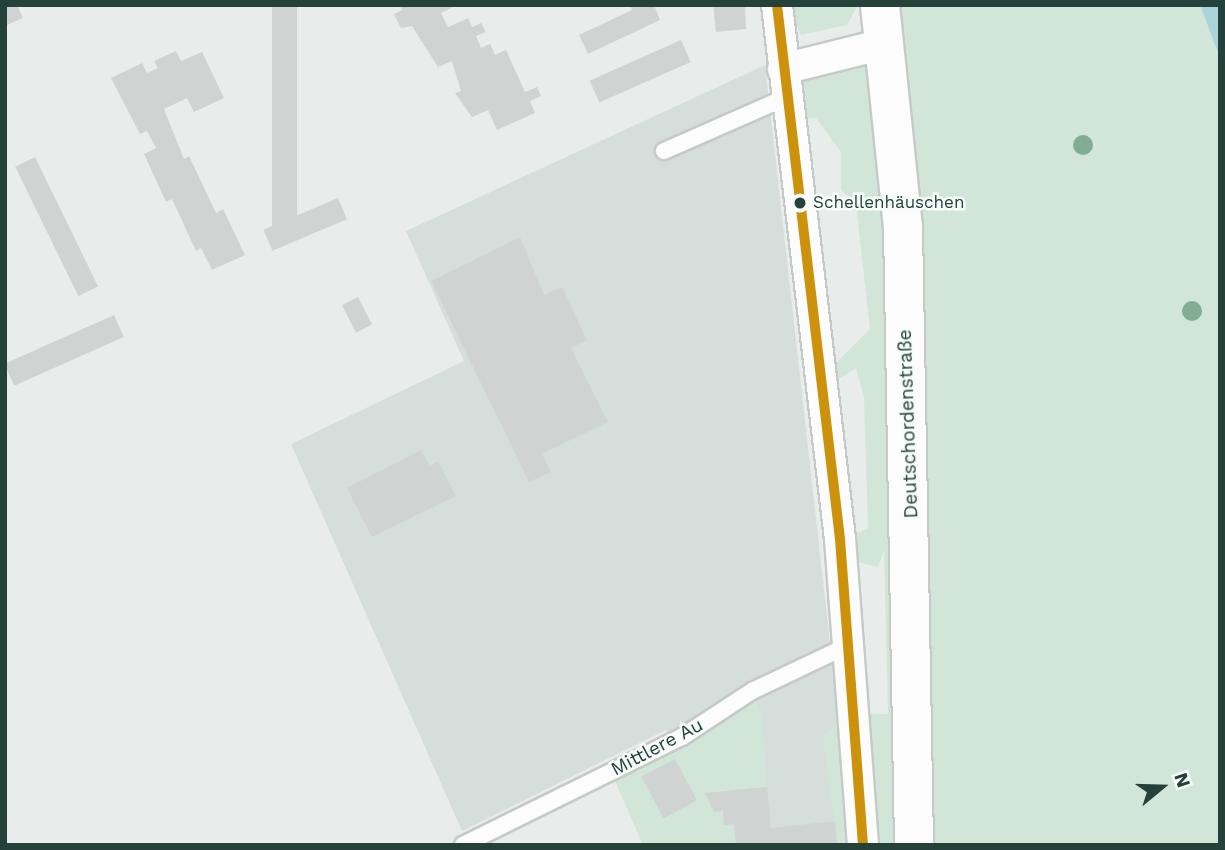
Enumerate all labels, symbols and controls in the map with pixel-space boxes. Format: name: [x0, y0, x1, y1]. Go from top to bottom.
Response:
place label: Schellenhäuschen: [813, 193, 964, 213]
marker: Schellenhäuschen: [793, 196, 807, 210]
street label: Deutschordenstraße: [893, 329, 923, 519]
street label: Mittlere Au: [607, 713, 707, 781]
north arrow: [1127, 752, 1197, 822]
text: N: [1169, 770, 1195, 790]

